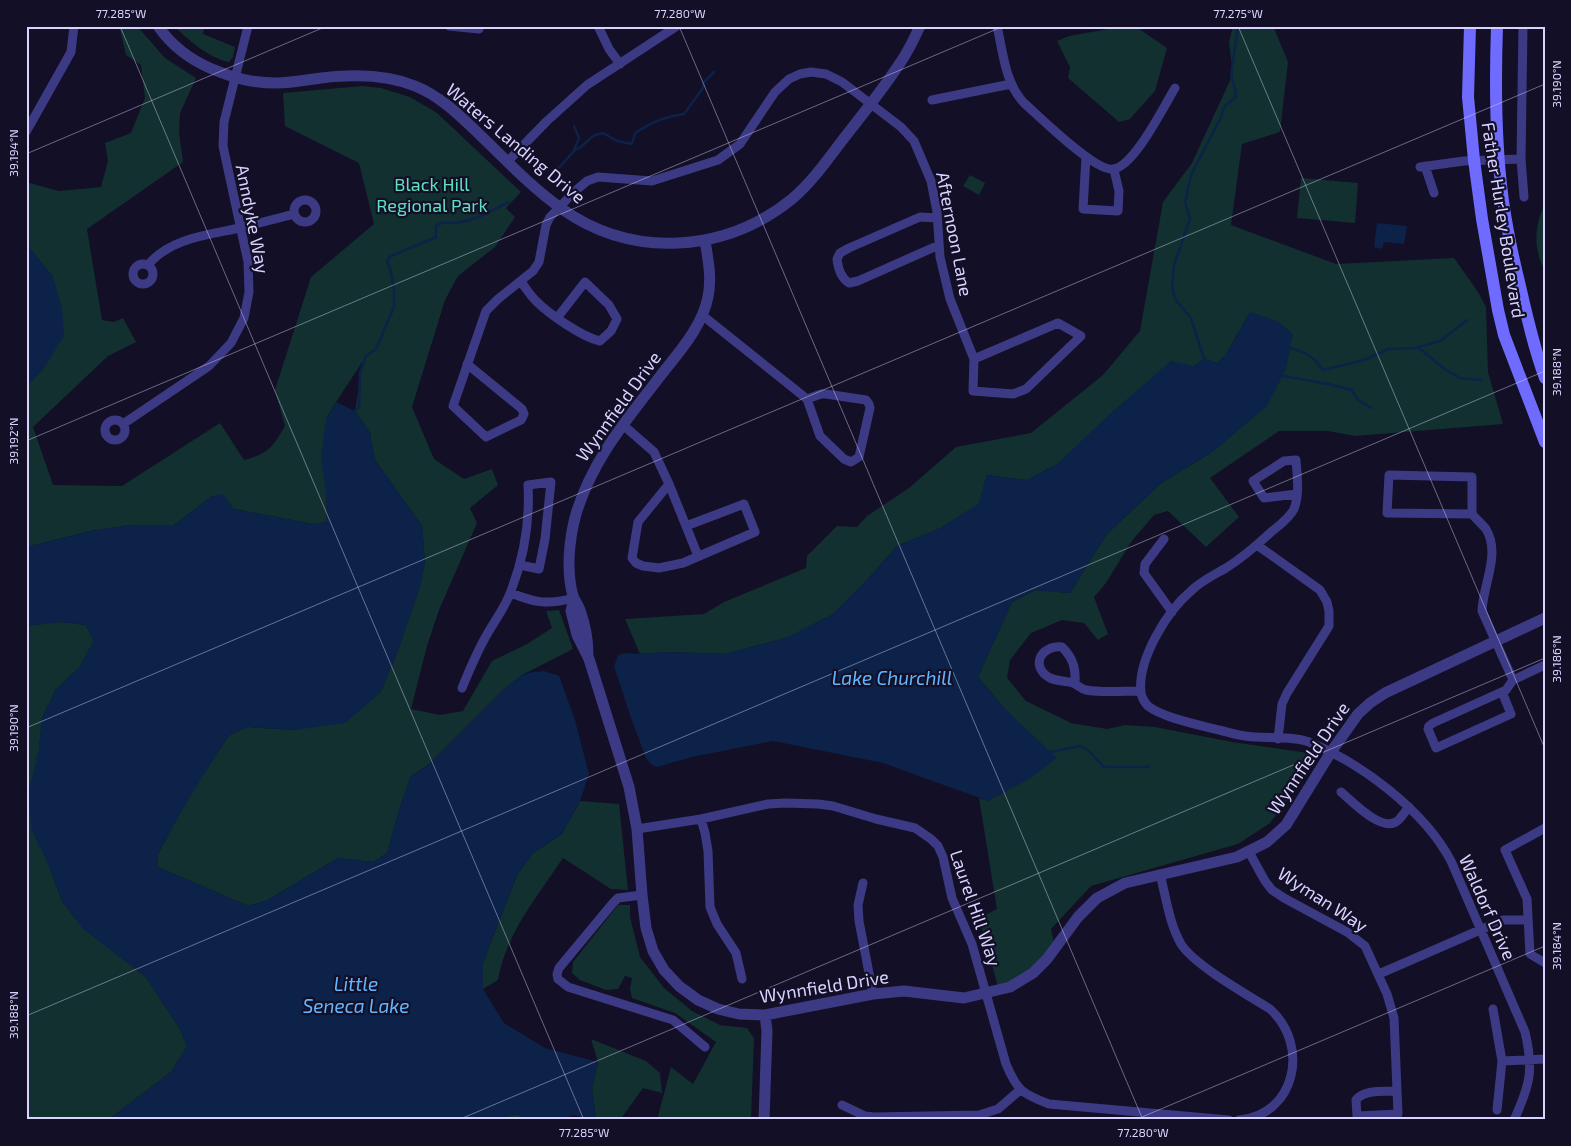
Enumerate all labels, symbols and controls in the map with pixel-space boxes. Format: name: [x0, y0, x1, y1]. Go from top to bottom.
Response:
text: 77.285°W: [96, 6, 146, 20]
text: 77.280°W: [654, 6, 706, 20]
text: 77.275°W: [1213, 6, 1263, 20]
text: 39.190°N: [1549, 60, 1563, 108]
street label: Waters Landing Drive: [442, 78, 590, 208]
street label: Father Hurley Boulevard: [1478, 121, 1530, 319]
text: 39.194°N: [6, 129, 20, 177]
street label: Anndyke Way: [232, 163, 274, 276]
street label: Afternoon Lane: [932, 170, 978, 298]
park label: Black Hill Regional Park: [376, 173, 488, 216]
street label: Wynnfield Drive: [571, 347, 665, 465]
text: 39.188°N: [1549, 348, 1563, 396]
text: 39.192°N: [6, 418, 20, 464]
text: 39.186°N: [1549, 635, 1563, 683]
water label: Lake Churchill: [832, 666, 952, 689]
street label: Wynnfield Drive: [1262, 698, 1354, 818]
text: 39.190°N: [6, 704, 20, 752]
street label: Laurel Hill Way: [946, 847, 1006, 970]
street label: Waldorf Drive: [1455, 851, 1521, 963]
street label: Wyman Way: [1274, 862, 1372, 936]
text: 39.184°N: [1549, 922, 1563, 970]
street label: Wynnfield Drive: [758, 965, 890, 1007]
water label: Little Seneca Lake: [303, 972, 409, 1017]
text: 39.188°N: [6, 991, 20, 1039]
text: 77.285°W: [559, 1125, 609, 1139]
text: 77.280°W: [1117, 1125, 1169, 1139]

